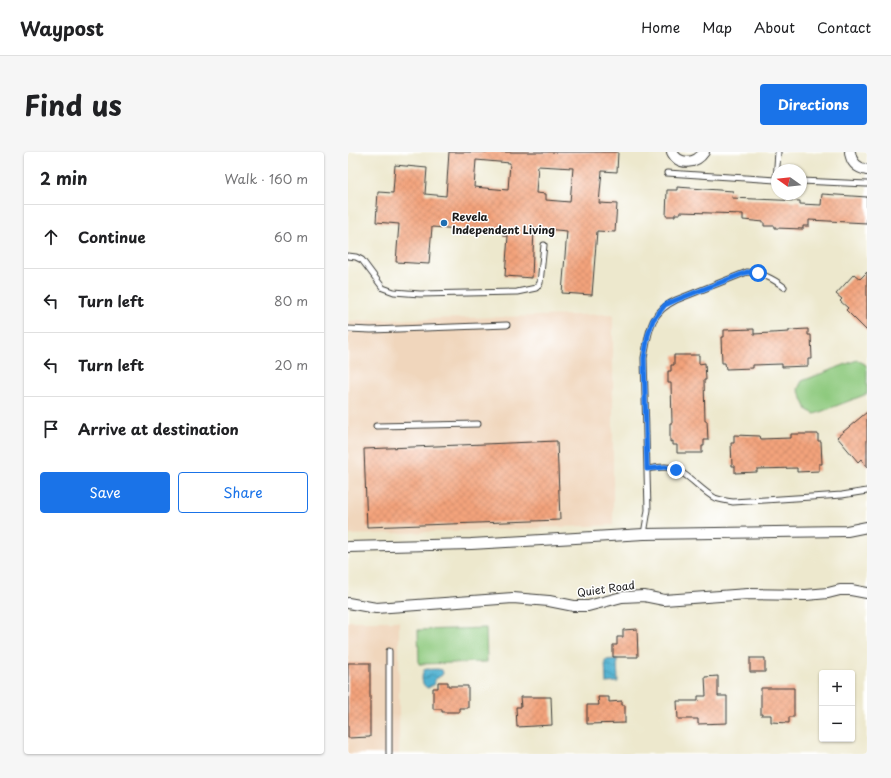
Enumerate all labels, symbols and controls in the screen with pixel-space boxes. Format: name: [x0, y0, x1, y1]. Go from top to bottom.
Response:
text: Waypost: [20, 14, 104, 42]
text: Home: [641, 17, 680, 38]
text: Map: [702, 17, 732, 38]
text: About: [754, 17, 795, 38]
text: Contact: [817, 17, 871, 38]
text: Find us: [24, 83, 122, 126]
button: Directions: [760, 84, 867, 125]
north arrow: [771, 164, 807, 200]
text: 2 min: [40, 165, 87, 191]
text: Walk · 160 m: [225, 169, 308, 188]
place label: Revela Independent Living: [452, 208, 555, 238]
marker: Revela Independent Living: [439, 218, 449, 228]
text: Continue: [78, 225, 146, 248]
icon: ahead: [40, 226, 62, 248]
text: 60 m: [274, 227, 308, 246]
route start: [749, 264, 767, 282]
text: Turn left: [78, 289, 144, 312]
icon: left: [40, 290, 62, 312]
text: 80 m: [274, 291, 308, 310]
text: Turn left: [78, 353, 144, 376]
icon: left: [40, 354, 62, 376]
text: 20 m: [274, 355, 308, 374]
text: Arrive at destination: [78, 417, 239, 440]
icon: arrive: [40, 418, 62, 440]
route end: [667, 461, 685, 479]
button: Save: [40, 472, 170, 513]
button: Share: [178, 472, 308, 513]
street label: Quiet Road: [576, 576, 636, 601]
map controls: [819, 670, 855, 742]
button: +: [819, 670, 855, 706]
button: −: [819, 706, 855, 742]

